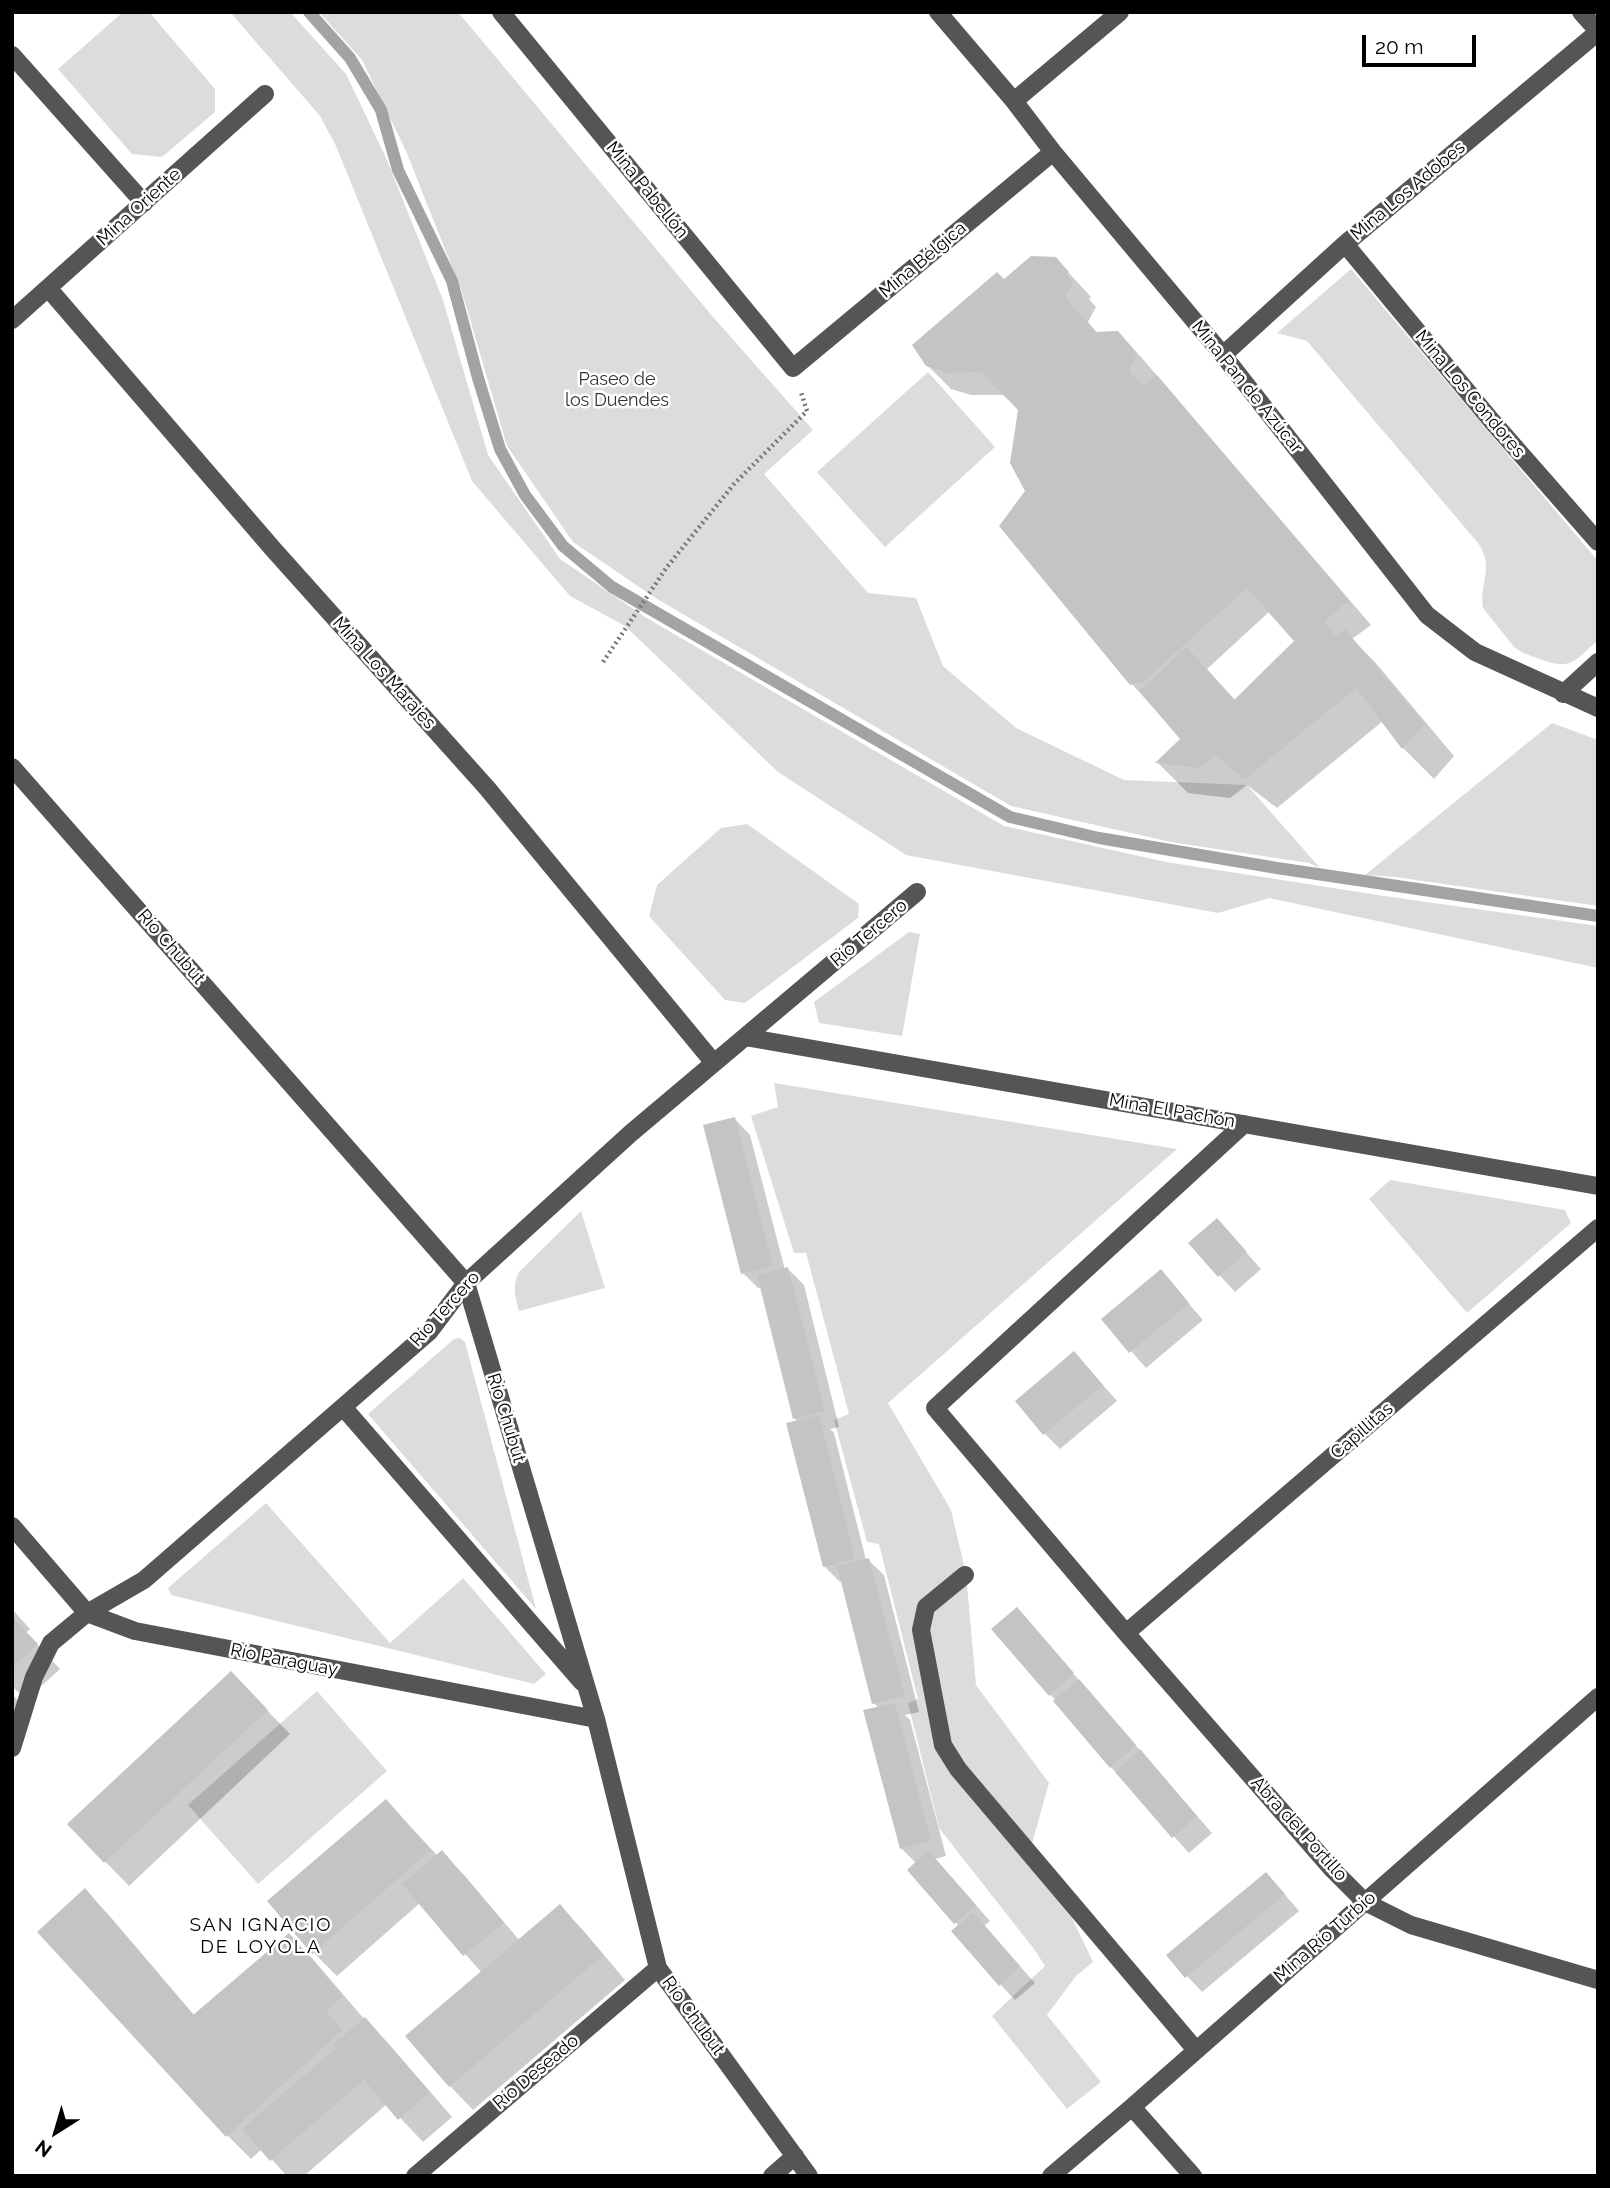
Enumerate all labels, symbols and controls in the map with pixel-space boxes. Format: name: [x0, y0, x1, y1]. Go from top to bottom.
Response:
scale bar: [1365, 21, 1479, 65]
text: 20 m: [1375, 34, 1423, 59]
street label: Mina Pabellón: [601, 137, 693, 243]
street label: Mina Los Adobes: [1346, 137, 1470, 245]
street label: Mina Oriente: [92, 164, 186, 250]
street label: Mina Bélgica: [875, 217, 971, 303]
street label: Mina Pan de Azúcar: [1187, 316, 1307, 458]
street label: Mina Los Condores: [1410, 326, 1530, 462]
park label: Paseo de los Duendes: [565, 369, 669, 412]
street label: Mina Los Marajes: [328, 612, 440, 734]
street label: Río Tercero: [826, 895, 912, 971]
street label: Río Chubut: [133, 905, 209, 989]
street label: Mina El Pachón: [1107, 1089, 1237, 1133]
street label: Río Tercero: [406, 1267, 484, 1351]
street label: Río Chubut: [482, 1371, 530, 1465]
street label: Capillitas: [1326, 1398, 1398, 1464]
street label: Río Paraguay: [228, 1639, 340, 1681]
street label: Abra del Portillo: [1246, 1772, 1352, 1886]
street label: Mina Río Turbio: [1270, 1887, 1380, 1987]
district label: SAN IGNACIO DE LOYOLA: [191, 1914, 331, 1958]
street label: Río Chubut: [657, 1972, 729, 2060]
street label: Río Deseado: [489, 2030, 583, 2114]
north arrow: [21, 2097, 91, 2167]
text: N: [31, 2136, 56, 2162]

